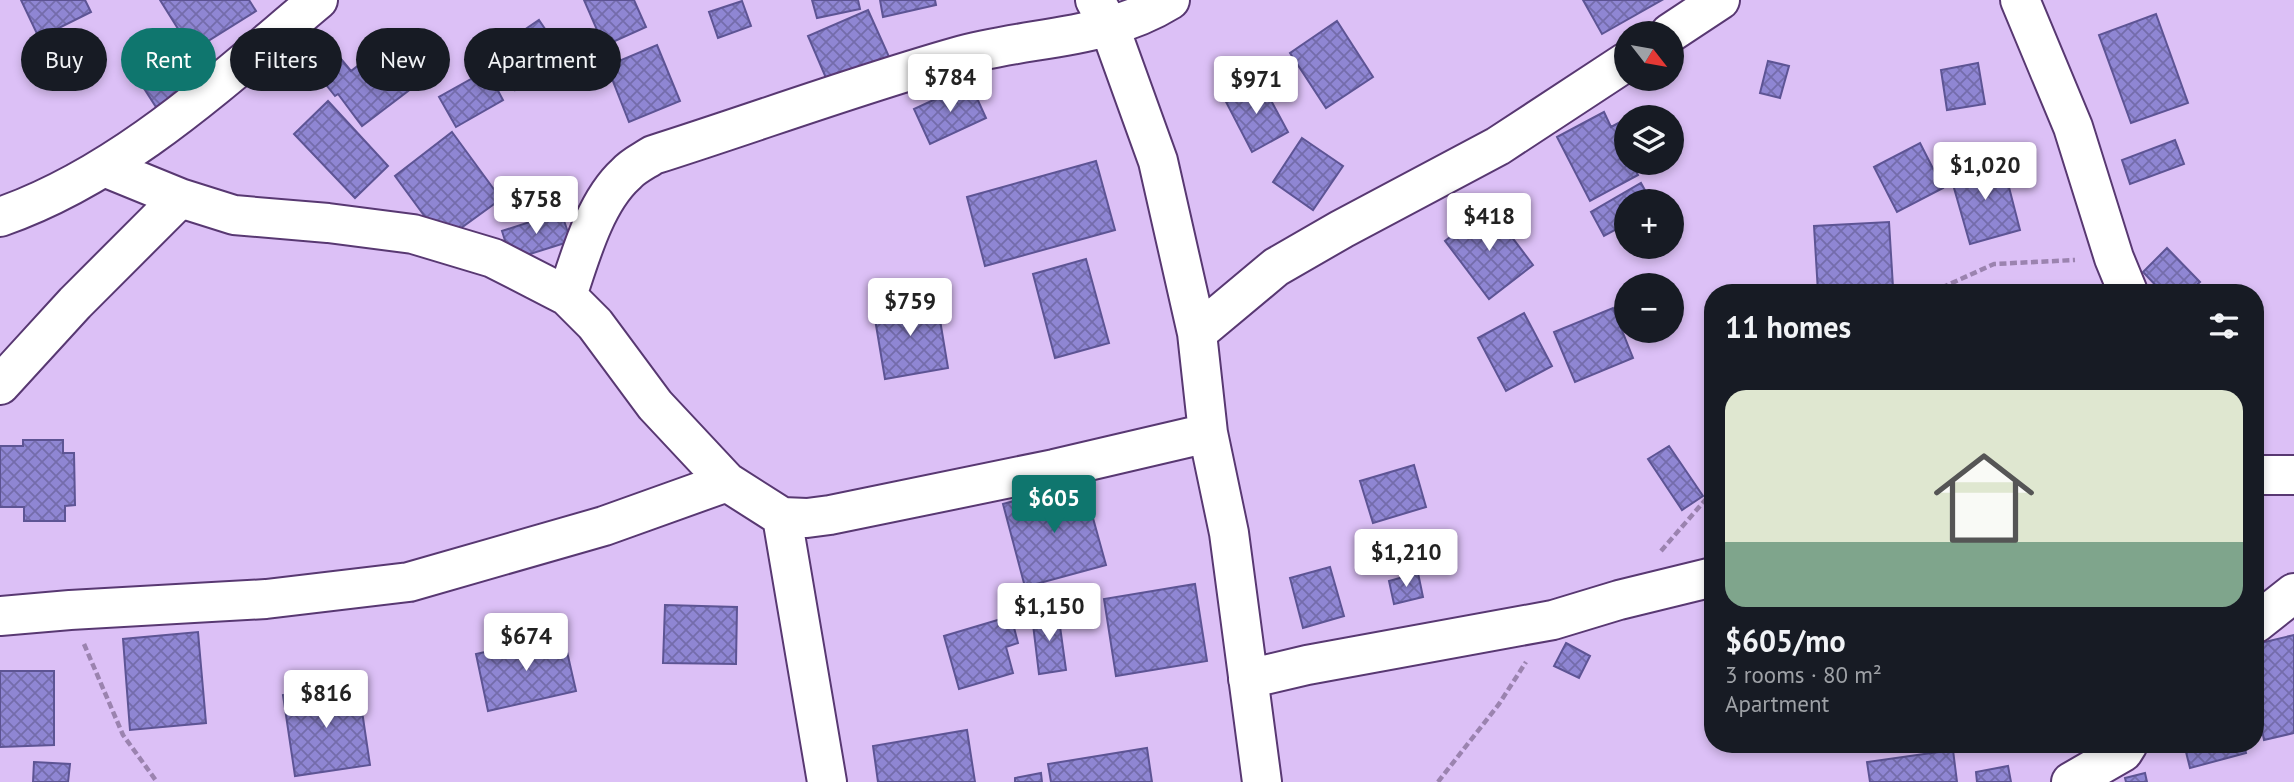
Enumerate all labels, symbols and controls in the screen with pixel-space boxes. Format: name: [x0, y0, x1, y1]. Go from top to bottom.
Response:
north arrow: [1614, 21, 1684, 91]
map controls: [1614, 21, 1684, 343]
chip: Buy: [21, 28, 107, 91]
chip: Rent: [121, 28, 216, 91]
chip: Filters: [230, 28, 342, 91]
chip: New: [356, 28, 450, 91]
chip: Apartment: [464, 28, 621, 91]
pin: $784: [909, 54, 991, 114]
pin: $971: [1215, 57, 1297, 116]
text: $784: [924, 62, 976, 91]
text: $971: [1230, 64, 1282, 93]
button: layers: [1614, 105, 1684, 175]
pin: $1,020: [1928, 142, 2042, 202]
text: $1,020: [1949, 150, 2021, 179]
pin: $758: [495, 176, 577, 236]
text: $758: [510, 184, 562, 213]
button: +: [1614, 189, 1684, 259]
pin: $418: [1448, 194, 1530, 253]
text: $418: [1463, 201, 1515, 230]
button: −: [1614, 273, 1684, 343]
pin: $759: [869, 278, 951, 338]
text: $759: [884, 286, 936, 315]
text: 11 homes: [1725, 307, 1851, 346]
icon: filters: [2205, 307, 2243, 345]
icon: home: [1921, 435, 2047, 561]
pin: $605: [1013, 476, 1095, 535]
text: $605: [1028, 483, 1080, 512]
pin: $1,210: [1349, 530, 1463, 589]
text: $1,210: [1370, 537, 1442, 566]
pin: $1,150: [992, 584, 1106, 643]
text: $1,150: [1013, 591, 1085, 620]
pin: $674: [485, 614, 567, 673]
text: $674: [500, 621, 552, 650]
text: $605/mo: [1725, 621, 1846, 660]
text: 3 rooms · 80 m²: [1725, 660, 1882, 689]
pin: $816: [285, 670, 367, 730]
text: $816: [300, 678, 352, 707]
text: Apartment: [1725, 689, 1829, 718]

